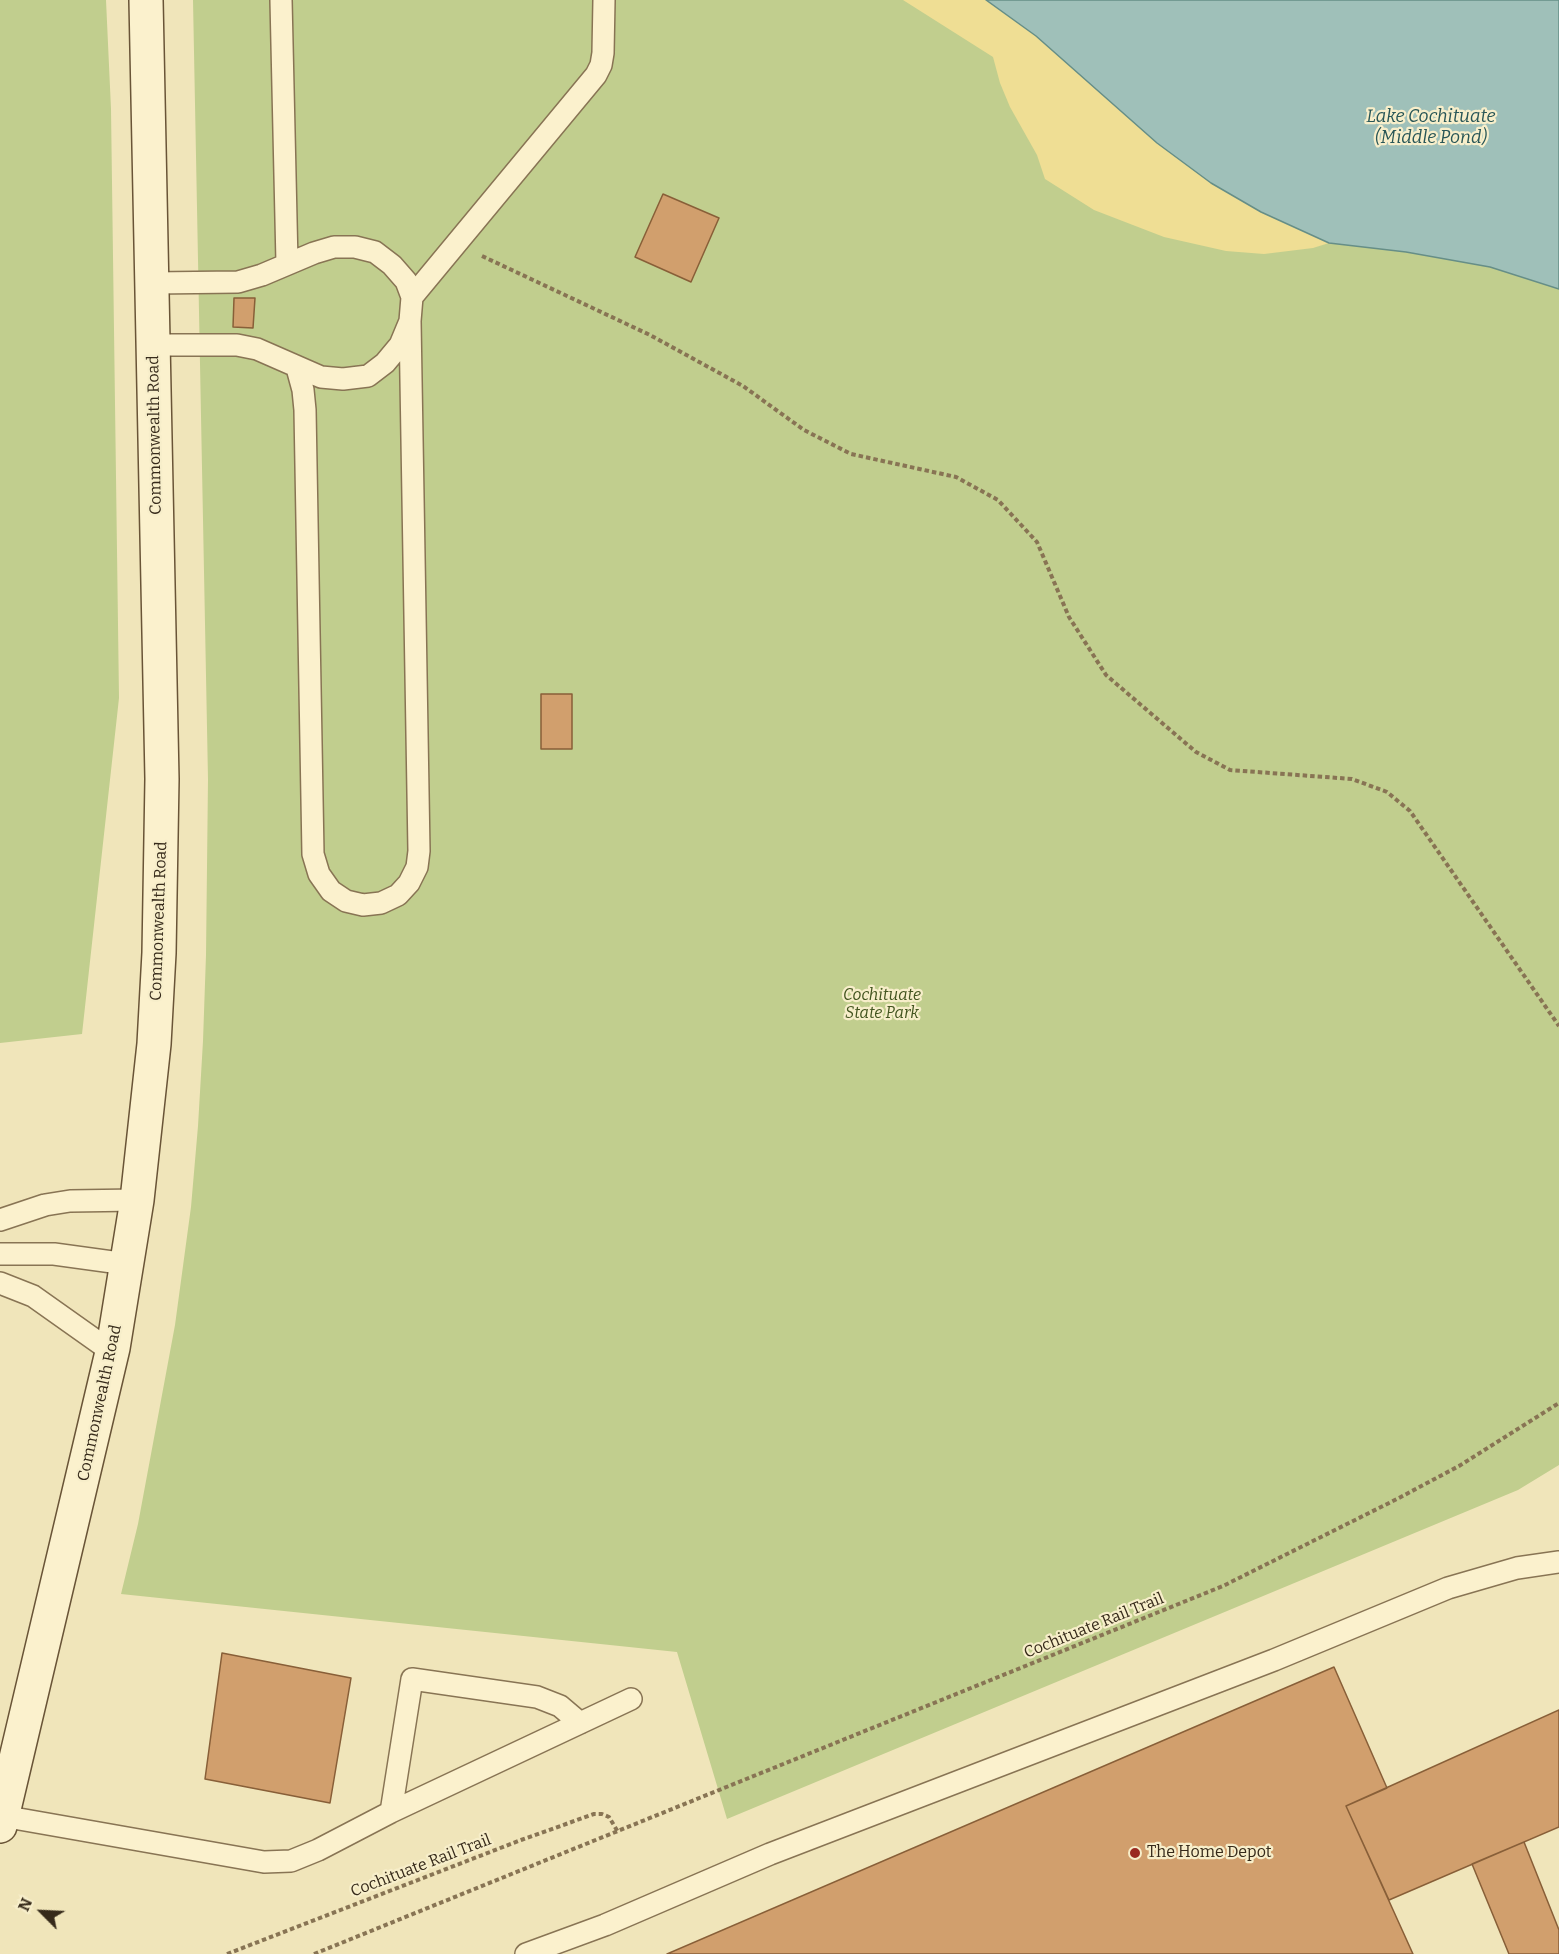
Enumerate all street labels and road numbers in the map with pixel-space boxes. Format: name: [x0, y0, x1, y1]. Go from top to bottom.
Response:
street label: Commonwealth Road: [144, 355, 166, 515]
street label: Commonwealth Road: [147, 841, 171, 1001]
street label: Commonwealth Road: [74, 1323, 126, 1483]
street label: Cochituate Rail Trail: [1021, 1589, 1167, 1663]
street label: Cochituate Rail Trail: [348, 1830, 494, 1902]

